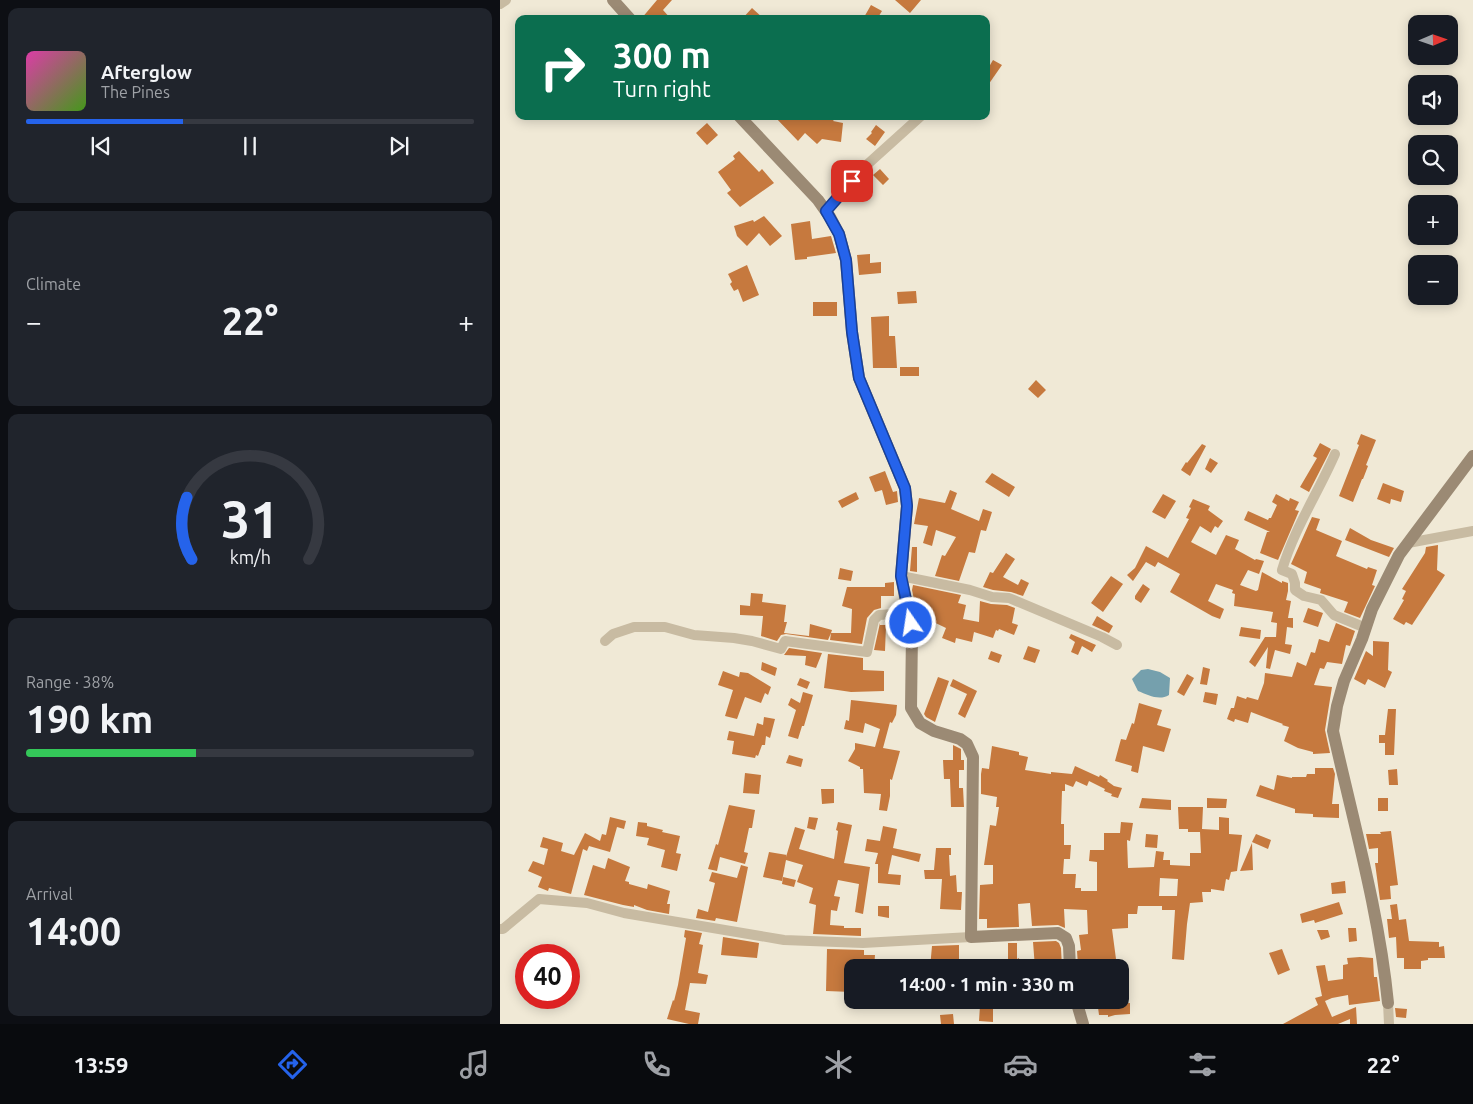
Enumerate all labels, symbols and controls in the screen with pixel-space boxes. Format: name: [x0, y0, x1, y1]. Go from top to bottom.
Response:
north arrow: [1408, 15, 1458, 65]
map controls: [1408, 15, 1458, 305]
icon: right: [530, 35, 595, 100]
text: 300 m: [613, 35, 711, 75]
text: Afterglow: [101, 61, 192, 83]
button: sound: [1408, 75, 1458, 125]
text: Turn right: [613, 76, 711, 101]
text: The Pines: [101, 83, 170, 101]
icon: previous: [87, 132, 115, 160]
icon: pause: [236, 132, 264, 160]
icon: next: [385, 132, 413, 160]
button: search: [1408, 135, 1458, 185]
pin: [831, 160, 873, 202]
icon: arrive: [838, 167, 866, 195]
button: +: [1408, 195, 1458, 245]
button: −: [1408, 255, 1458, 305]
text: Climate: [26, 275, 81, 293]
text: 22°: [222, 300, 278, 342]
text: −: [26, 306, 42, 337]
text: +: [458, 306, 474, 337]
text: 31: [221, 490, 279, 548]
text: km/h: [229, 547, 271, 567]
position arrow: [884, 596, 936, 648]
text: Range · 38%: [26, 673, 114, 691]
text: 190 km: [26, 698, 153, 740]
text: Arrival: [26, 885, 73, 903]
text: 14:00: [26, 910, 121, 952]
speed limit sign: 40: [515, 944, 580, 1009]
text: 14:00 · 1 min · 330 m: [899, 973, 1074, 995]
icon: directions: [275, 1047, 310, 1082]
icon: music: [457, 1047, 492, 1082]
icon: phone: [639, 1047, 674, 1082]
icon: climate: [821, 1047, 856, 1082]
icon: car: [1003, 1047, 1038, 1082]
icon: filters: [1185, 1047, 1220, 1082]
text: 13:59: [73, 1052, 129, 1077]
text: 22°: [1367, 1052, 1399, 1077]

